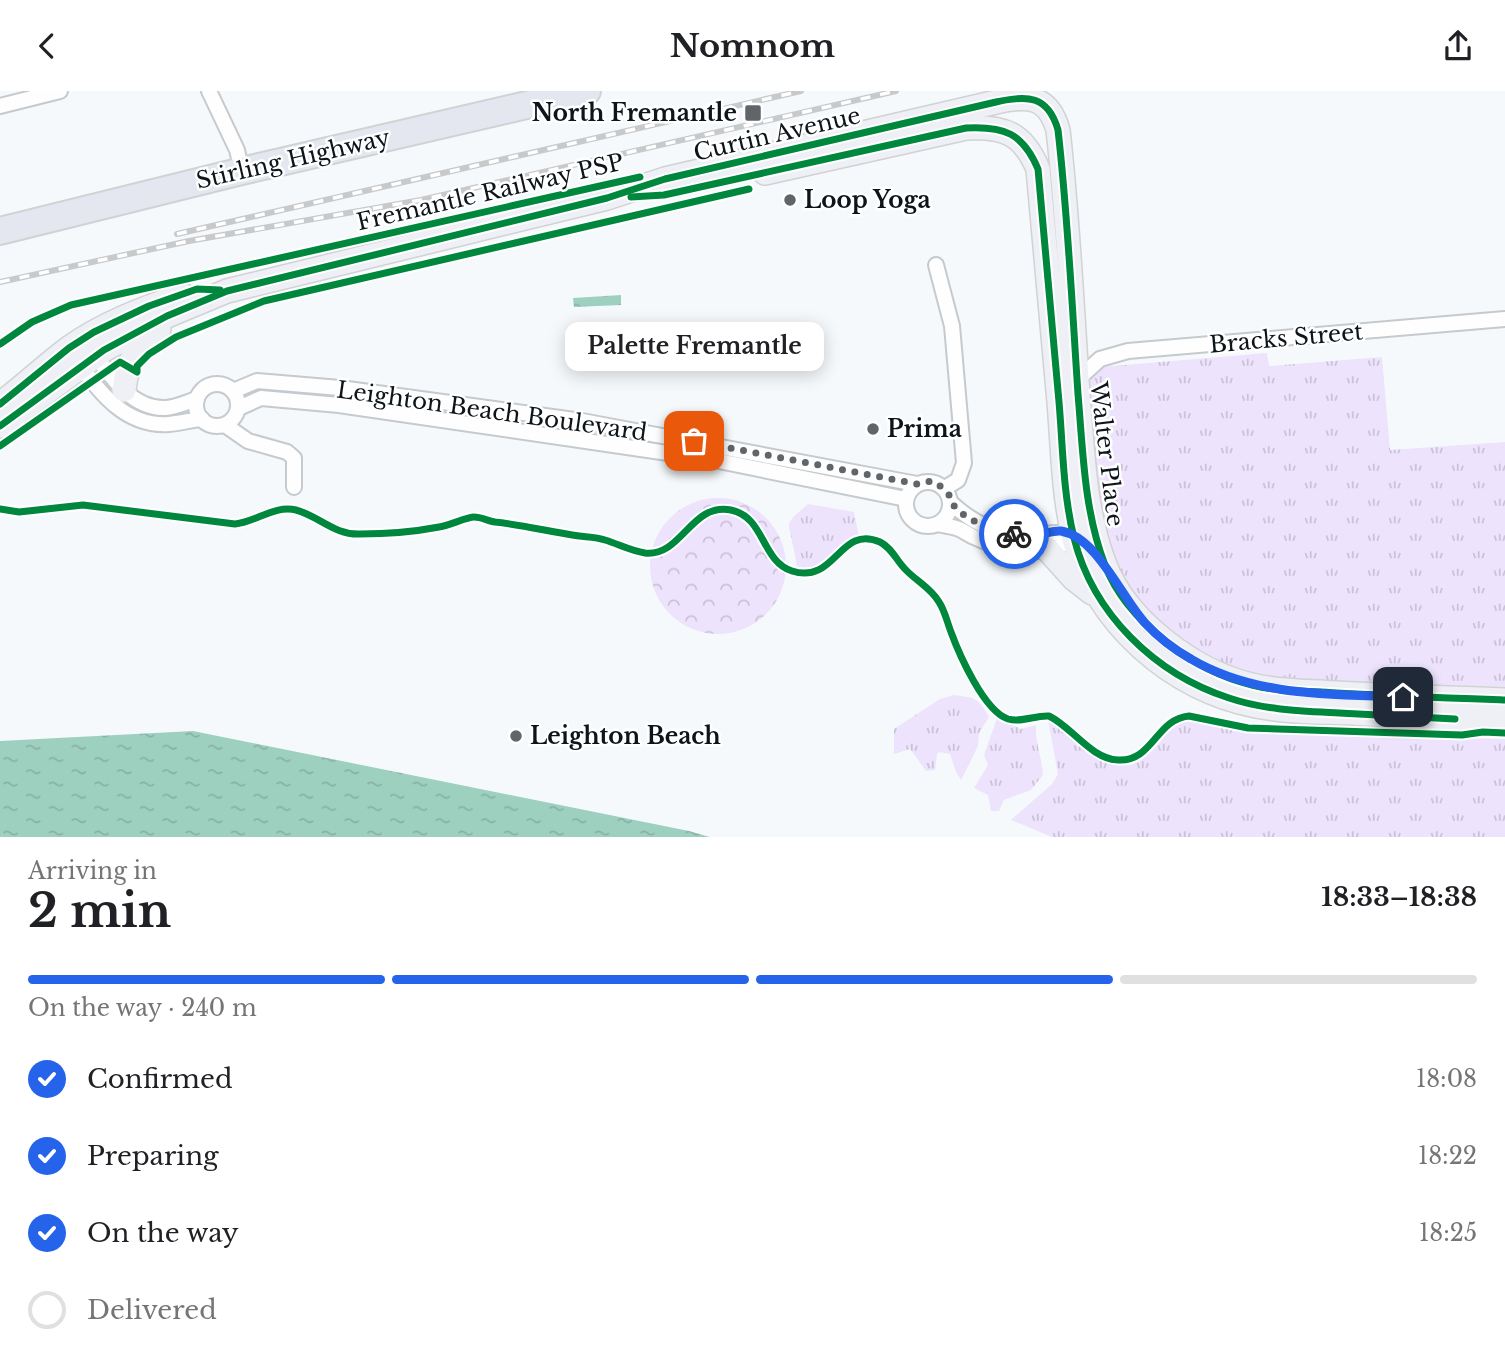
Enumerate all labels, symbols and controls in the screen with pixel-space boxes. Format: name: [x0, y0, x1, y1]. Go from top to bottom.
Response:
text: Nomnom: [670, 26, 835, 66]
icon: back: [28, 27, 66, 65]
icon: share: [1439, 27, 1477, 65]
place label: North Fremantle: [532, 99, 737, 127]
street label: Curtin Avenue: [691, 101, 863, 167]
marker: North Fremantle: [743, 103, 763, 123]
street label: Stirling Highway: [193, 123, 393, 195]
street label: Fremantle Railway PSP: [354, 148, 626, 236]
place label: Loop Yoga: [804, 186, 931, 214]
marker: Loop Yoga: [782, 192, 798, 208]
street label: Bracks Street: [1208, 317, 1364, 359]
callout: Palette Fremantle: [564, 322, 824, 371]
text: Palette Fremantle: [587, 332, 802, 360]
street label: Leighton Beach Boulevard: [335, 375, 649, 447]
street label: Walter Place: [1084, 379, 1130, 528]
pin: [664, 411, 724, 471]
place label: Prima: [887, 415, 962, 443]
marker: Prima: [865, 421, 881, 437]
icon: bag: [675, 422, 713, 460]
courier: [979, 499, 1049, 569]
icon: bike: [995, 515, 1033, 553]
pin: [1373, 667, 1433, 727]
icon: home: [1384, 678, 1422, 716]
place label: Leighton Beach: [530, 722, 721, 750]
marker: Leighton Beach: [508, 728, 524, 744]
text: Arriving in: [28, 857, 157, 885]
text: 18:33–18:38: [1321, 881, 1477, 913]
text: 2 min: [28, 882, 171, 939]
text: On the way · 240 m: [28, 994, 257, 1022]
icon: check: [28, 1060, 66, 1098]
text: Confirmed: [87, 1063, 232, 1095]
text: 18:08: [1416, 1065, 1477, 1093]
icon: check: [28, 1137, 66, 1175]
text: Preparing: [87, 1140, 219, 1172]
text: 18:22: [1418, 1142, 1477, 1170]
icon: check: [28, 1214, 66, 1252]
text: On the way: [87, 1217, 239, 1249]
text: 18:25: [1419, 1219, 1477, 1247]
text: Delivered: [87, 1294, 217, 1326]

